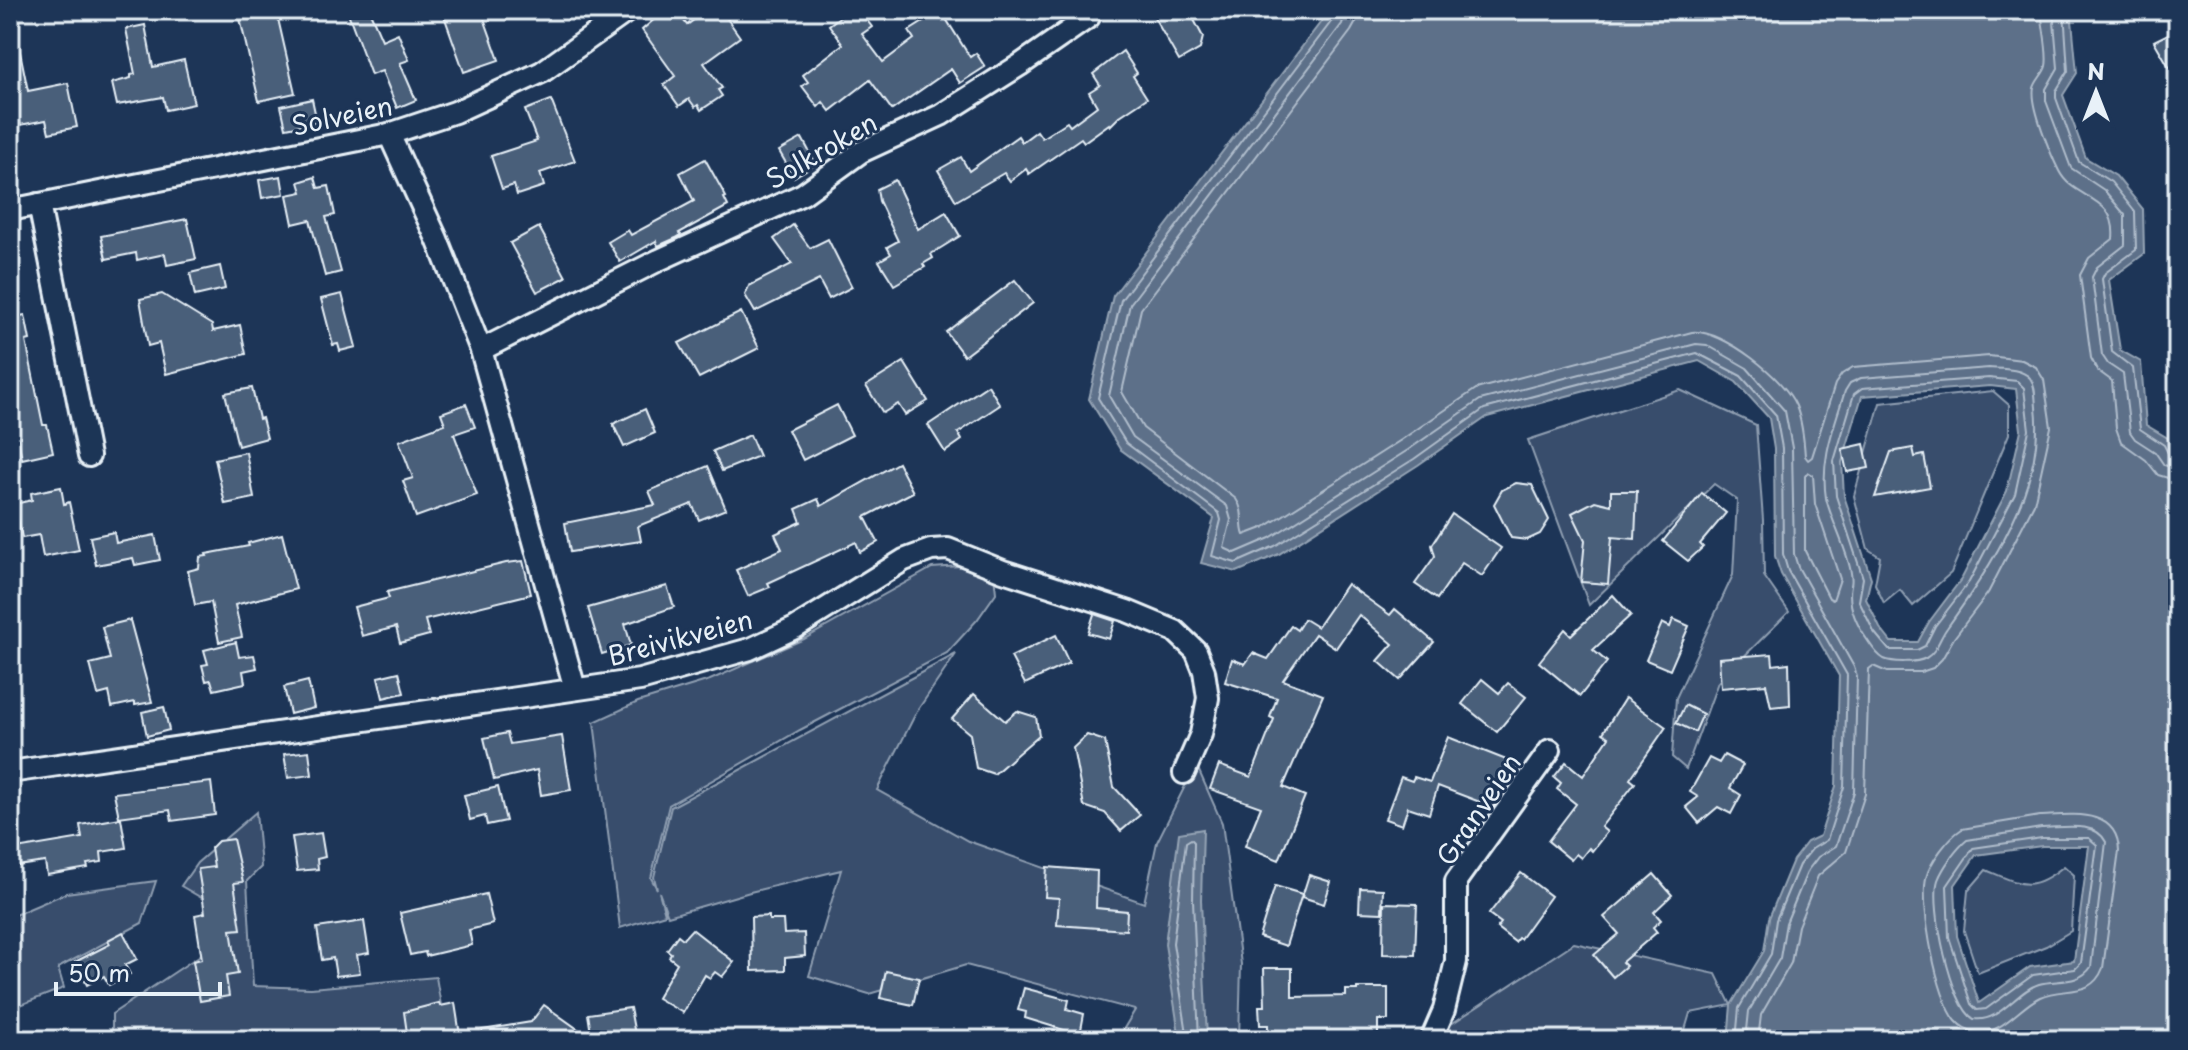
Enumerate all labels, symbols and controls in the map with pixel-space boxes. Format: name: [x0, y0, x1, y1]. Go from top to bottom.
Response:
north arrow: [2056, 52, 2136, 132]
text: N: [2087, 54, 2105, 87]
street label: Solveien: [288, 85, 396, 145]
street label: Solkroken: [758, 102, 884, 198]
street label: Breivikveien: [603, 599, 757, 675]
street label: Granveien: [1426, 745, 1530, 873]
scale bar: [56, 946, 220, 996]
text: 50 m: [68, 954, 130, 990]

